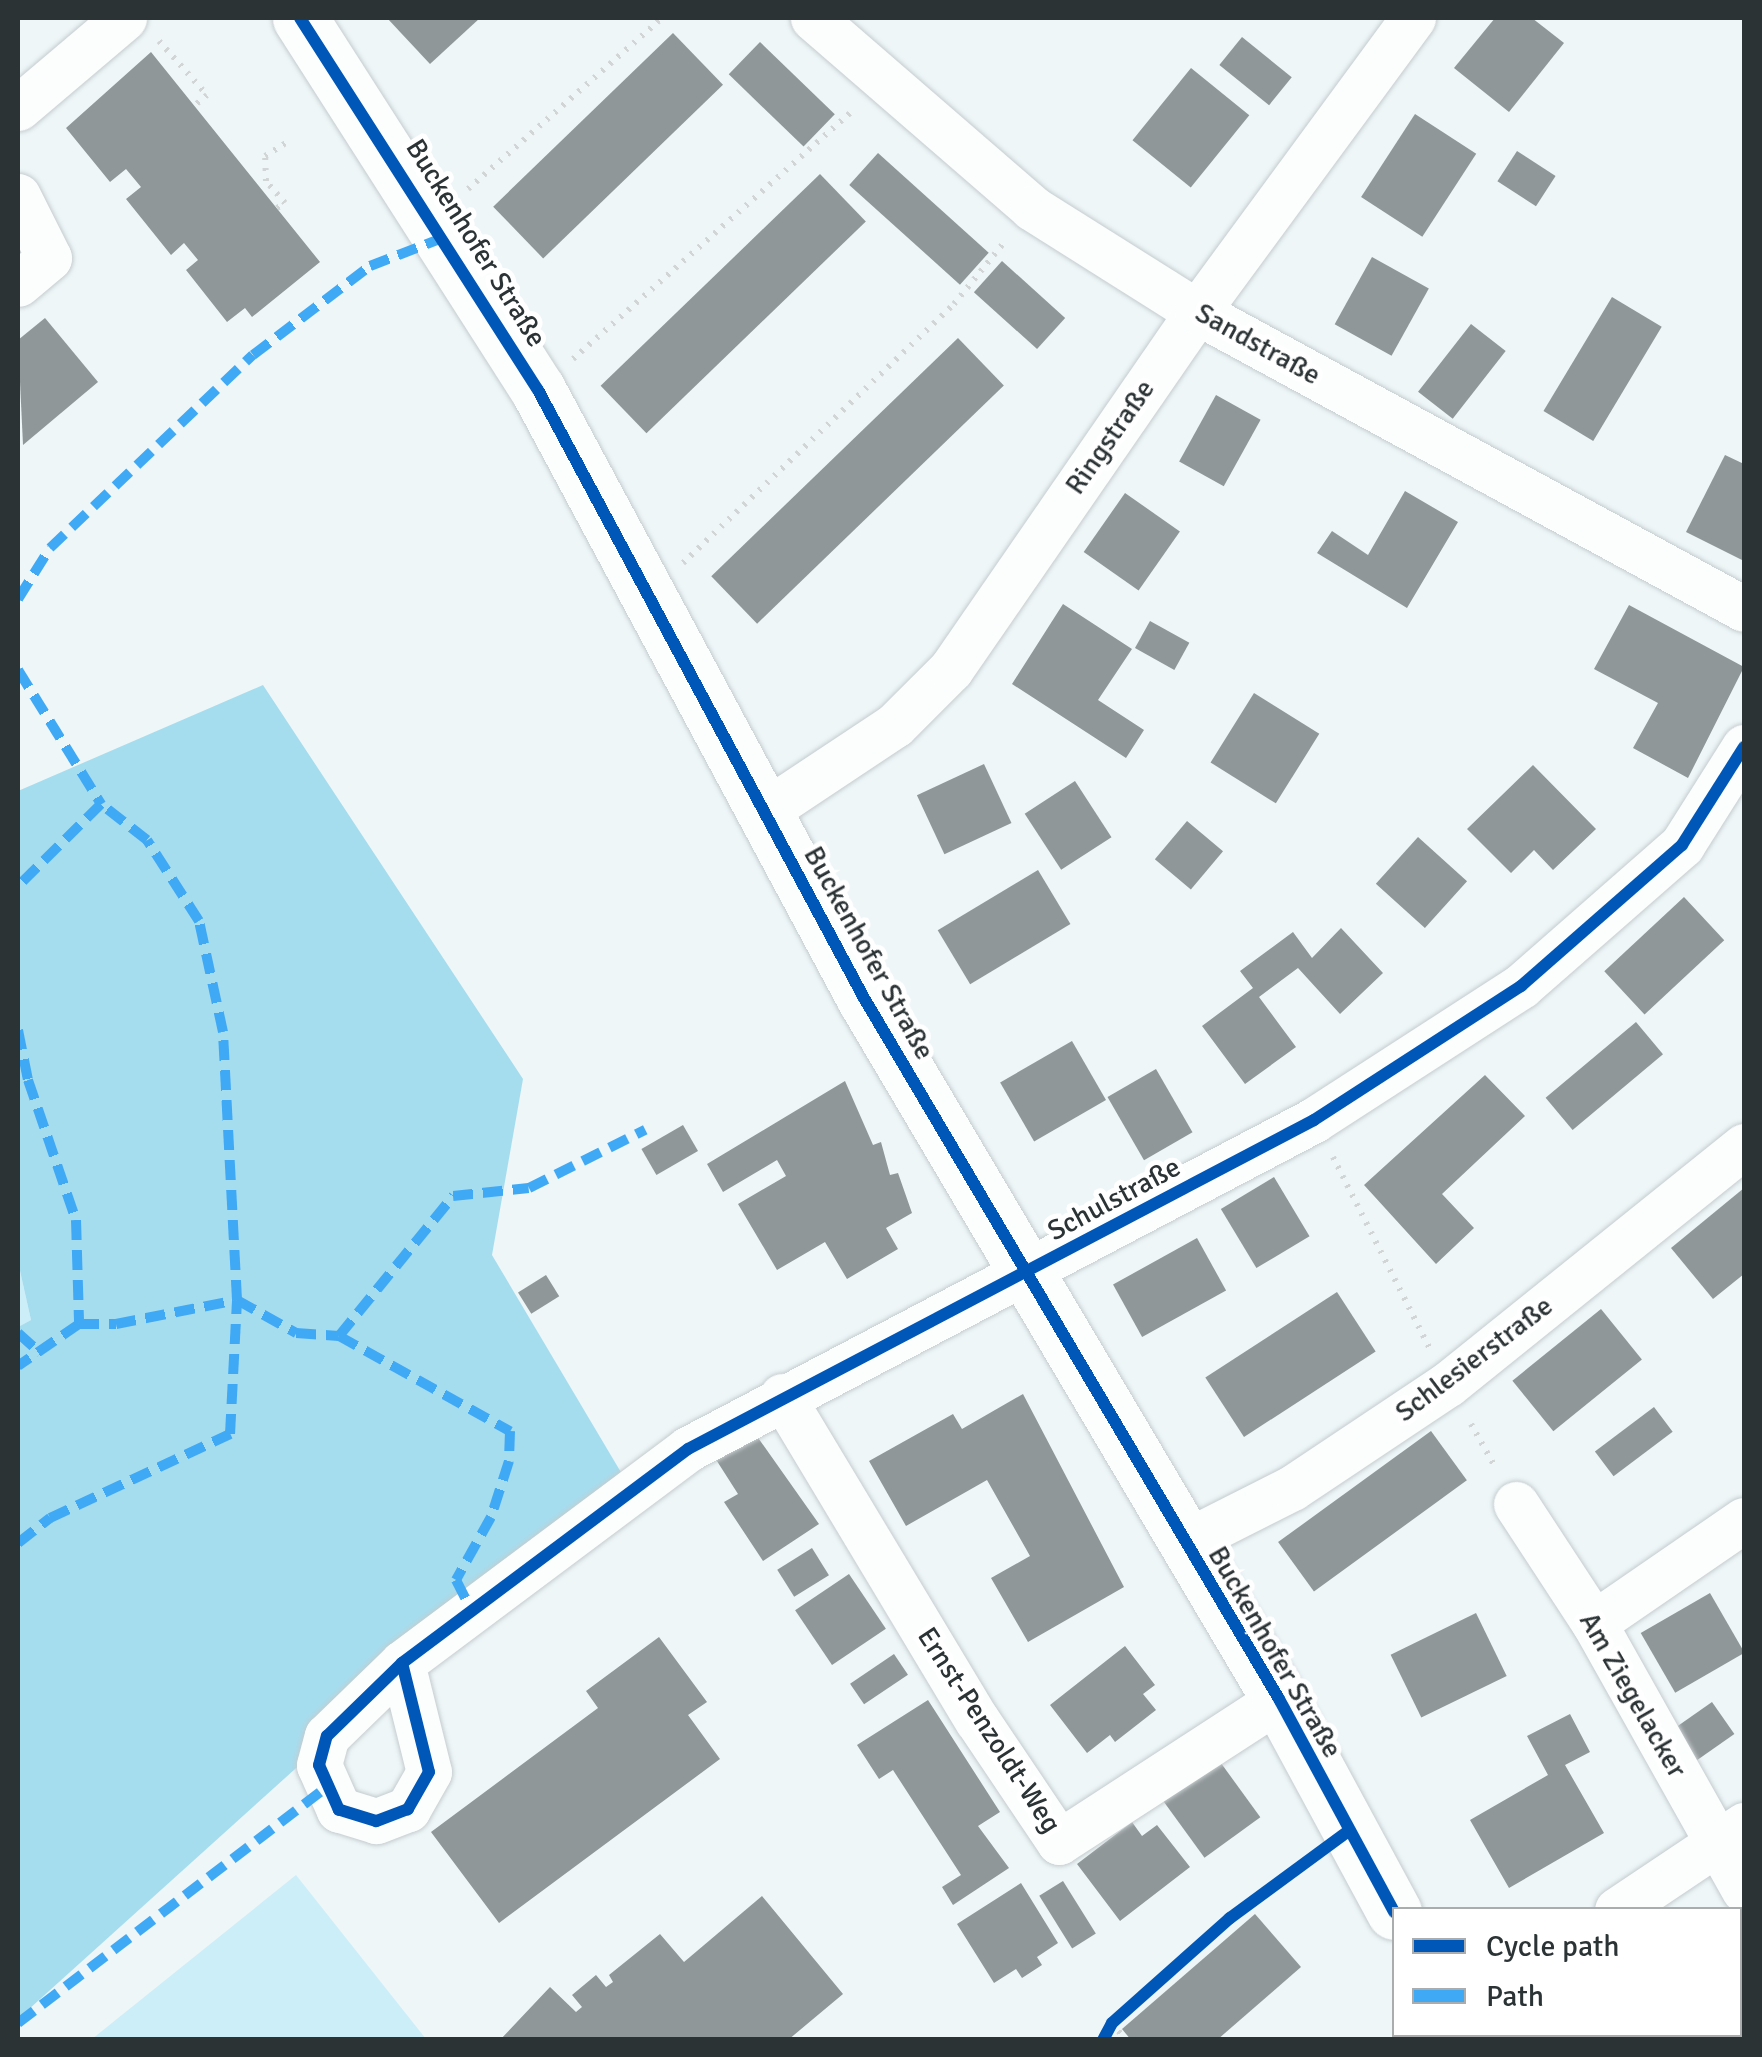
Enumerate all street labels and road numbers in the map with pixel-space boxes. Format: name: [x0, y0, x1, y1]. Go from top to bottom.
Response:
street label: Buckenhofer Straße: [399, 133, 553, 353]
street label: Sandstraße: [1190, 296, 1326, 392]
street label: Ringstraße: [1058, 373, 1162, 501]
street label: Buckenhofer Straße: [796, 841, 942, 1065]
street label: Schulstraße: [1042, 1150, 1186, 1248]
street label: Schlesierstraße: [1389, 1289, 1559, 1429]
street label: Buckenhofer Straße: [1201, 1540, 1349, 1764]
street label: Am Ziegelacker: [1572, 1606, 1694, 1784]
street label: Ernst-Penzoldt-Weg: [910, 1621, 1068, 1839]

